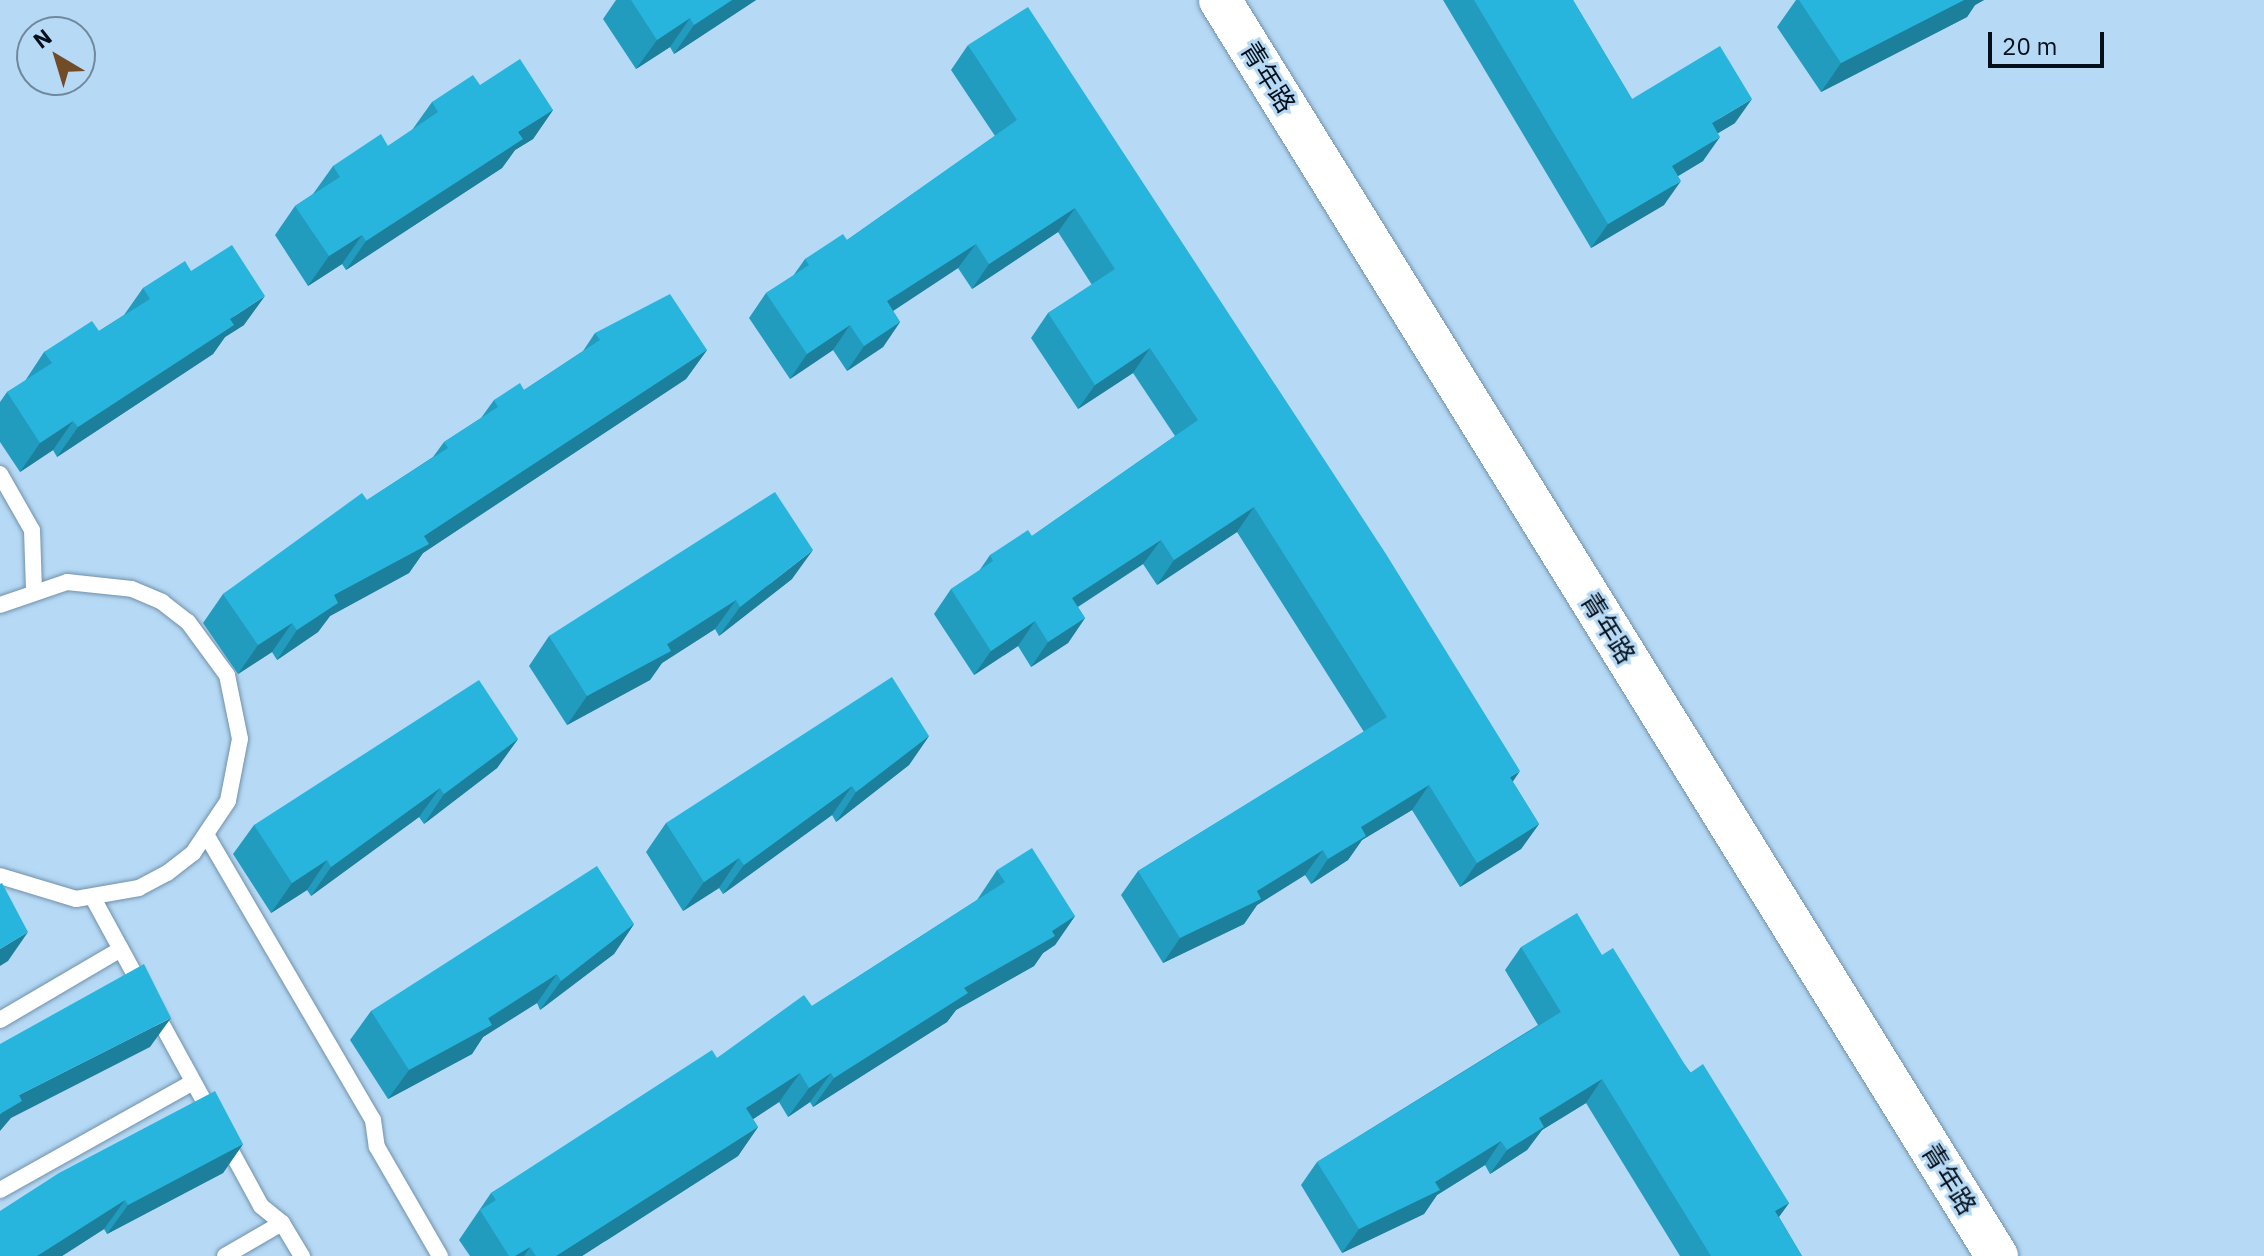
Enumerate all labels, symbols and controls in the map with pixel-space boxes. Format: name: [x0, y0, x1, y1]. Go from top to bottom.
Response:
north arrow: [16, 16, 96, 96]
scale bar: [1992, 16, 2108, 66]
text: N: [27, 22, 57, 55]
text: 20 m: [2002, 30, 2057, 62]
street label: 青年路: [1234, 36, 1302, 118]
street label: 青年路: [1574, 587, 1642, 669]
street label: 青年路: [1915, 1138, 1983, 1220]

